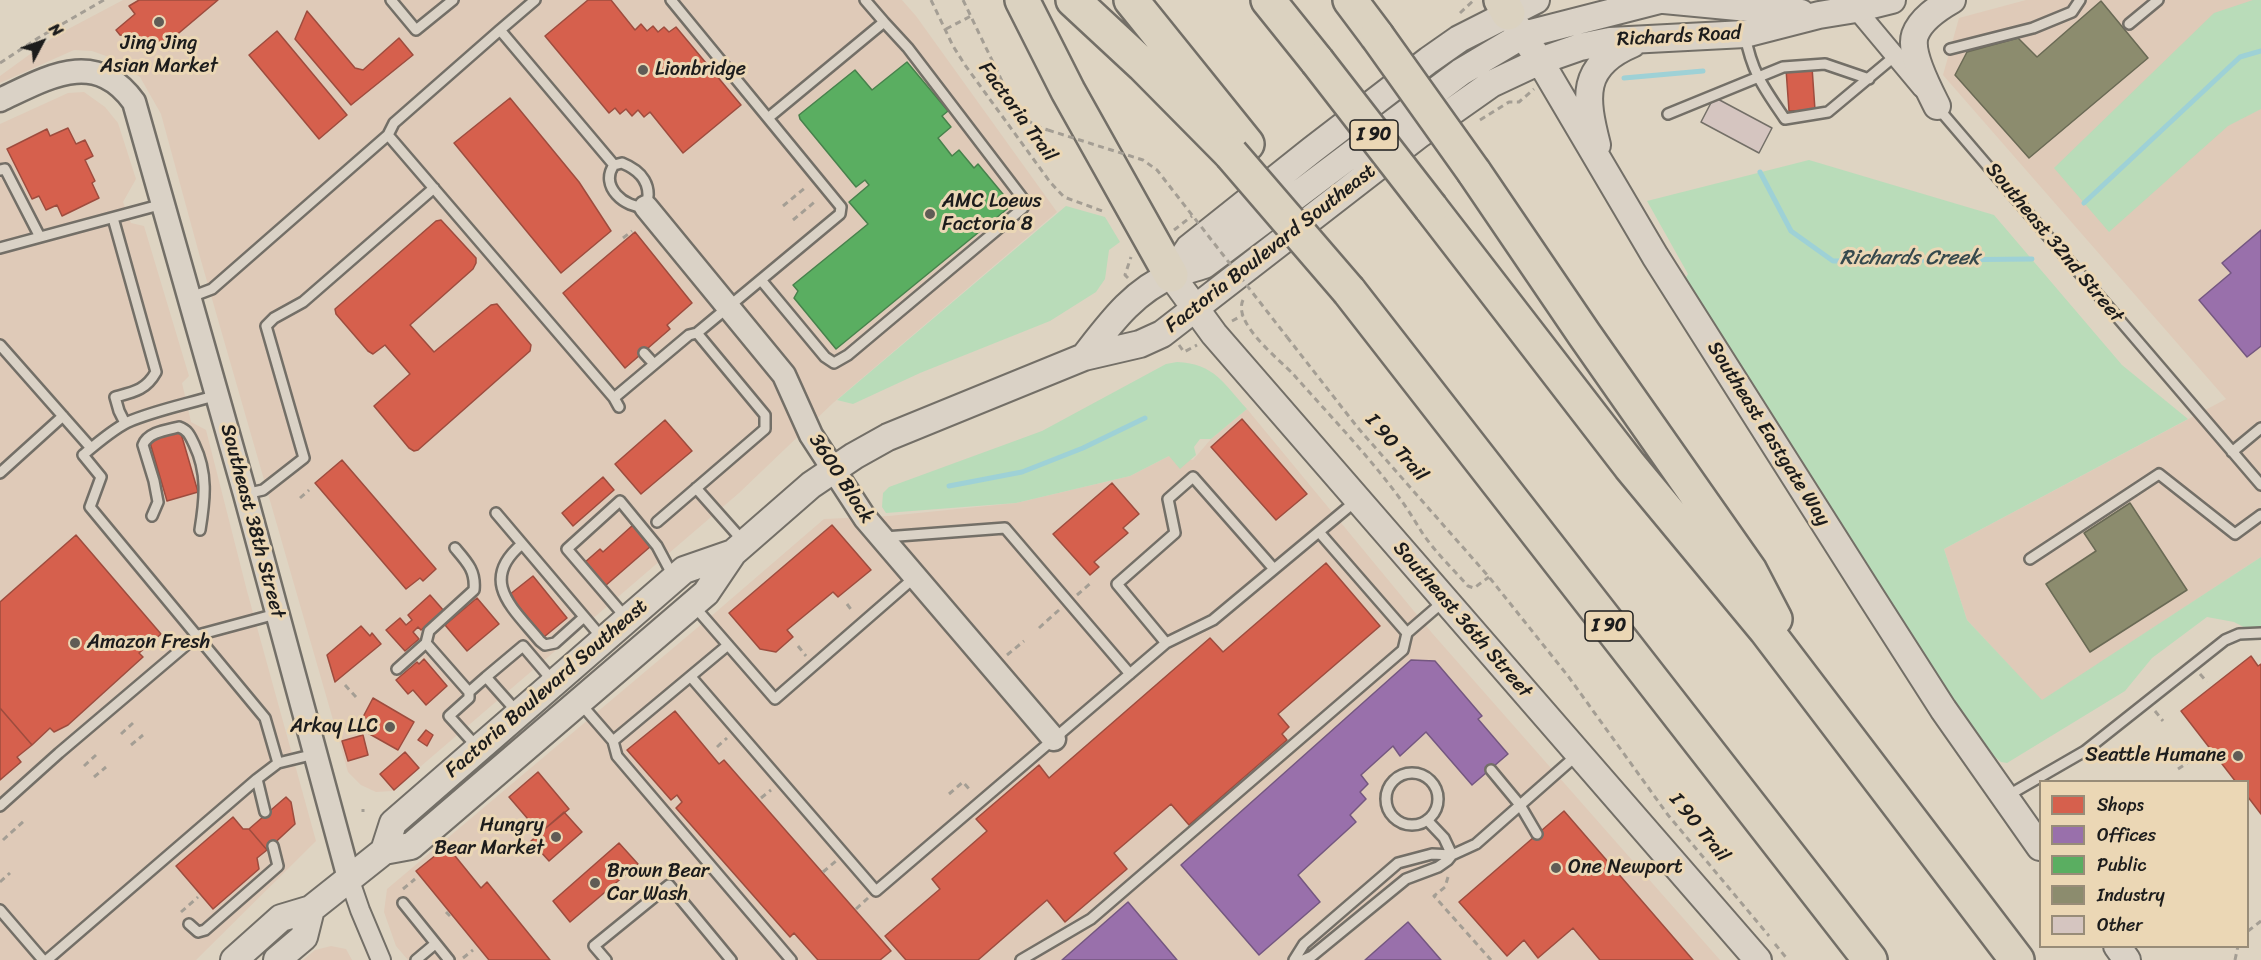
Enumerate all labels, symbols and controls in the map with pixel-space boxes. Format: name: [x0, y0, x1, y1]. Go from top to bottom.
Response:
north arrow: [12, 12, 72, 72]
marker: Jing Jing Asian Market: [152, 15, 166, 29]
text: N: [41, 16, 71, 44]
street label: Richards Road: [1616, 22, 1742, 52]
place label: Jing Jing Asian Market: [100, 32, 218, 79]
street label: Factoria Trail: [973, 57, 1061, 167]
place label: Lionbridge: [655, 58, 746, 82]
marker: Lionbridge: [636, 63, 650, 77]
road number: I 90: [1350, 120, 1398, 150]
street label: Southeast 32nd Street: [1980, 158, 2128, 328]
street label: Factoria Boulevard Southeast: [1161, 159, 1381, 339]
place label: AMC Loews Factoria 8: [942, 190, 1042, 237]
marker: AMC Loews Factoria 8: [923, 207, 937, 221]
water label: Richards Creek: [1840, 246, 1980, 272]
street label: Southeast Eastgate Way: [1701, 337, 1835, 531]
street label: I 90 Trail: [1360, 409, 1432, 487]
street label: Southeast 38th Street: [215, 421, 289, 621]
street label: 3600 Block: [803, 430, 879, 528]
street label: Southeast 36th Street: [1388, 537, 1536, 703]
street label: Factoria Boulevard Southeast: [441, 595, 653, 783]
road number: I 90: [1585, 611, 1633, 641]
place label: Amazon Fresh: [87, 631, 210, 655]
marker: Amazon Fresh: [68, 636, 82, 650]
place label: Arkay LLC: [290, 715, 378, 739]
marker: Arkay LLC: [383, 720, 397, 734]
place label: Seattle Humane: [2085, 744, 2226, 768]
marker: Seattle Humane: [2231, 749, 2245, 763]
legend: [2039, 780, 2249, 948]
street label: I 90 Trail: [1664, 789, 1734, 867]
text: Shops: [2097, 789, 2144, 821]
place label: Hungry Bear Market: [434, 814, 544, 861]
text: Offices: [2097, 819, 2156, 851]
marker: Hungry Bear Market: [549, 830, 563, 844]
text: Public: [2097, 849, 2147, 881]
place label: One Newport: [1568, 856, 1683, 880]
place label: Brown Bear Car Wash: [607, 860, 709, 907]
marker: One Newport: [1549, 861, 1563, 875]
marker: Brown Bear Car Wash: [588, 876, 602, 890]
text: Industry: [2097, 879, 2165, 911]
text: Other: [2097, 909, 2143, 941]

